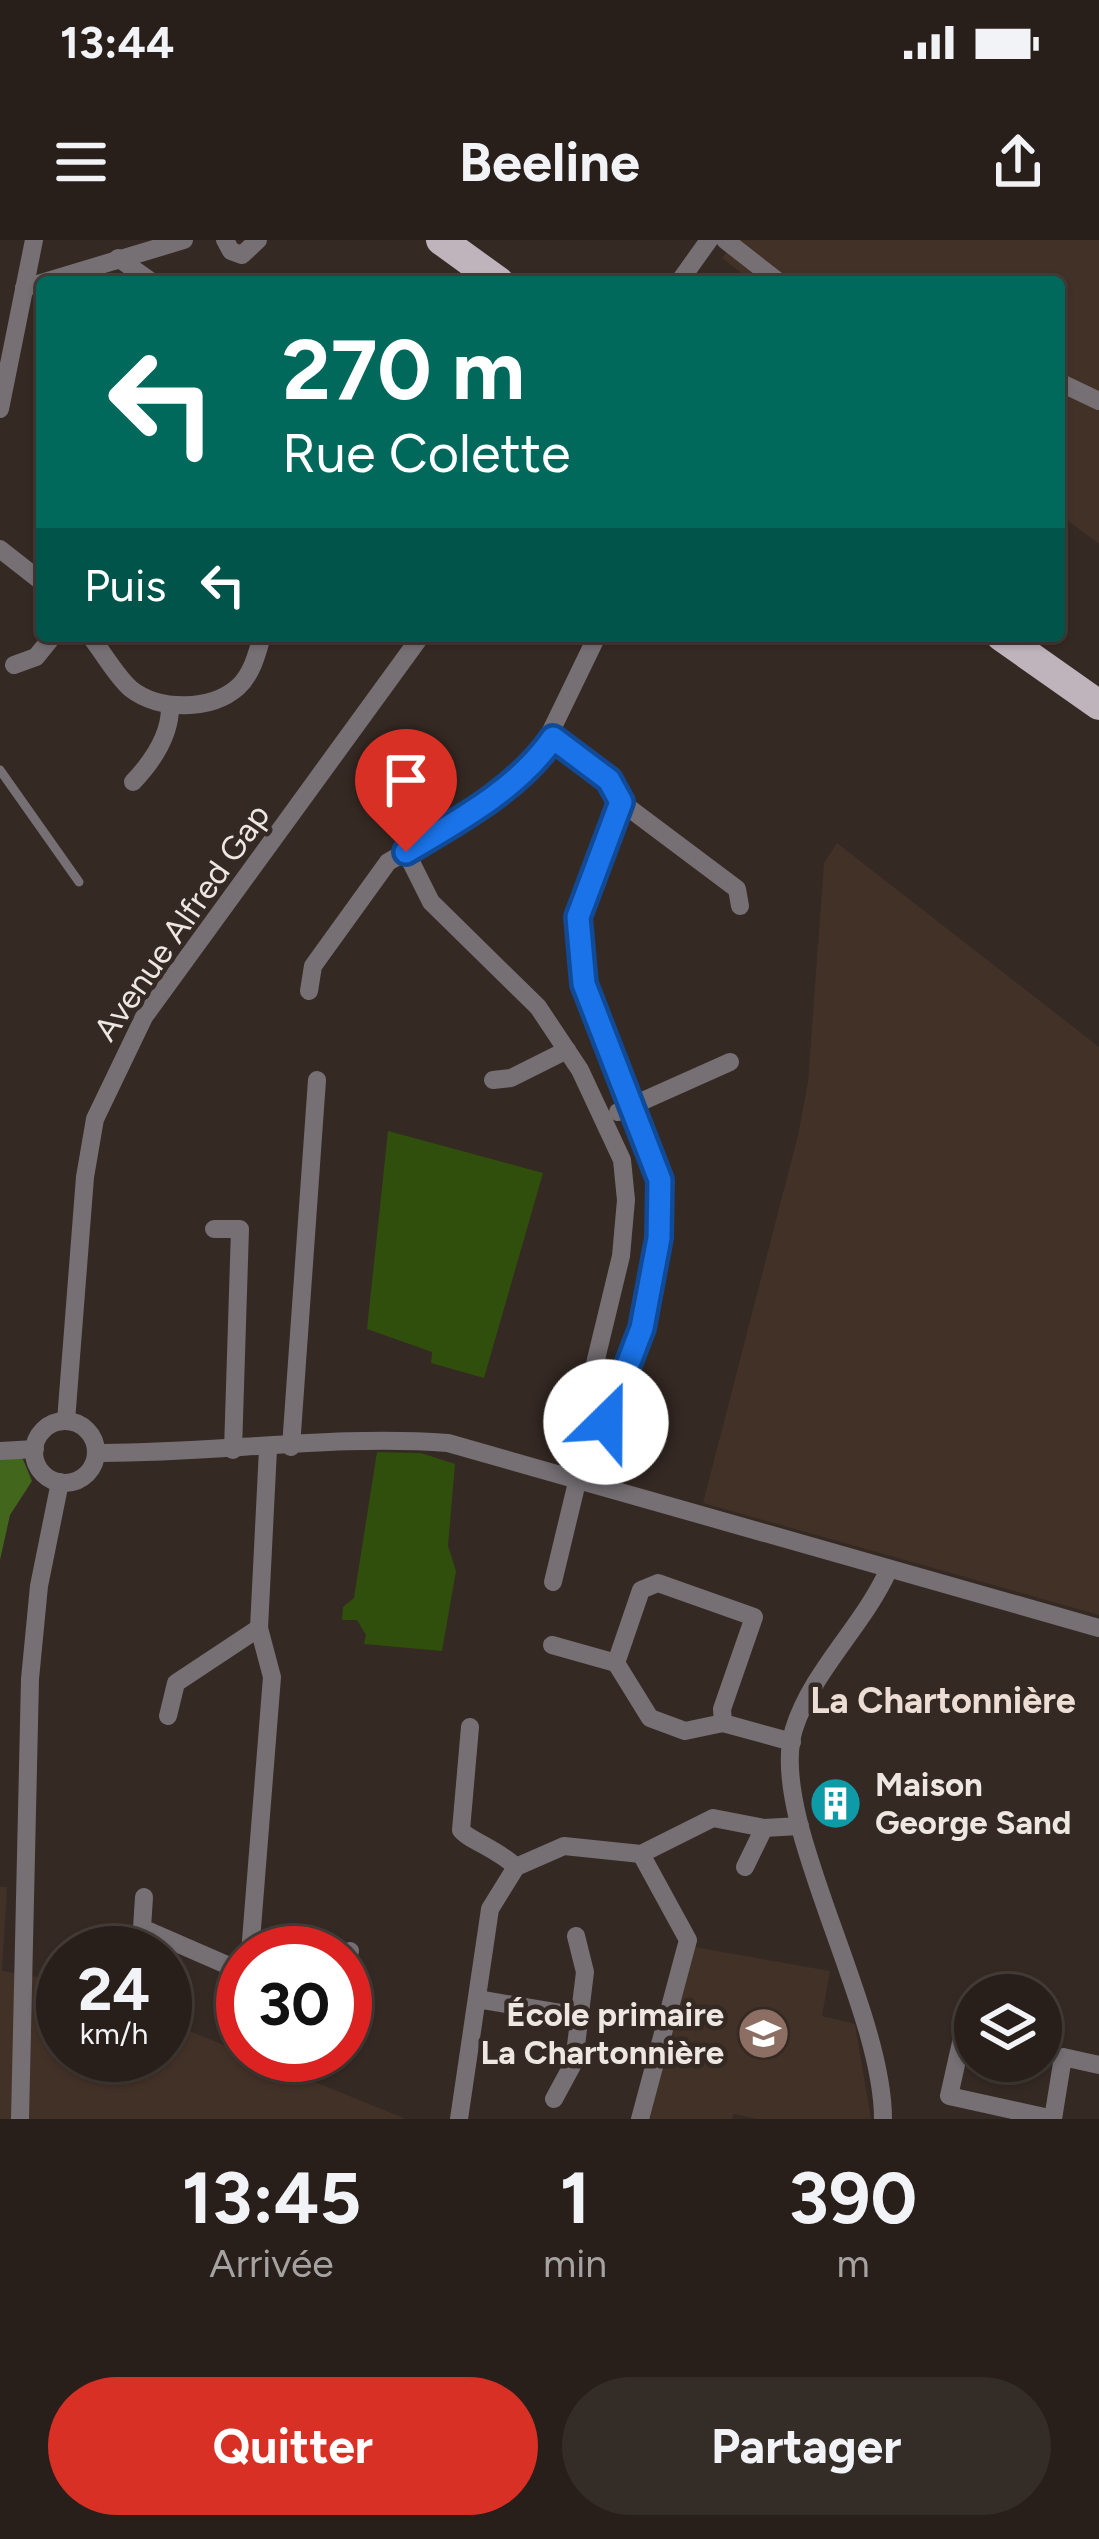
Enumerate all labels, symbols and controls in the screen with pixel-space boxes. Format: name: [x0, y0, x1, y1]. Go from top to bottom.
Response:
text: 13:44: [60, 15, 175, 69]
icon: menu: [48, 129, 114, 195]
icon: share: [985, 129, 1051, 195]
text: Beeline: [459, 130, 640, 195]
text: 270 m: [282, 319, 525, 420]
icon: left: [84, 324, 240, 480]
text: Rue Colette: [282, 421, 571, 486]
icon: left: [190, 552, 256, 618]
text: Puis: [84, 558, 166, 612]
pin: [355, 729, 457, 852]
icon: arrive: [373, 747, 439, 813]
street label: Avenue Alfred Gap: [85, 797, 278, 1048]
position arrow: [543, 1359, 669, 1485]
district label: La Chartonnière: [810, 1679, 1076, 1722]
place label: Maison George Sand: [875, 1765, 1071, 1842]
building icon: Maison George Sand: [808, 1775, 864, 1831]
speed limit sign: 30: [216, 1926, 372, 2082]
text: 24: [78, 1953, 150, 2025]
map controls: [954, 1974, 1062, 2082]
button: layers: [954, 1974, 1062, 2082]
place label: École primaire La Chartonnière: [481, 1995, 724, 2072]
school or university icon: École primaire La Chartonnière: [735, 2005, 791, 2061]
text: km/h: [80, 2015, 148, 2052]
text: 13:45: [182, 2155, 361, 2241]
text: 1: [560, 2155, 590, 2241]
text: 390: [789, 2155, 917, 2241]
text: Arrivée: [209, 2240, 334, 2287]
text: min: [543, 2240, 607, 2287]
text: m: [836, 2240, 870, 2287]
button: Quitter: [48, 2377, 538, 2515]
button: Partager: [562, 2377, 1051, 2515]

